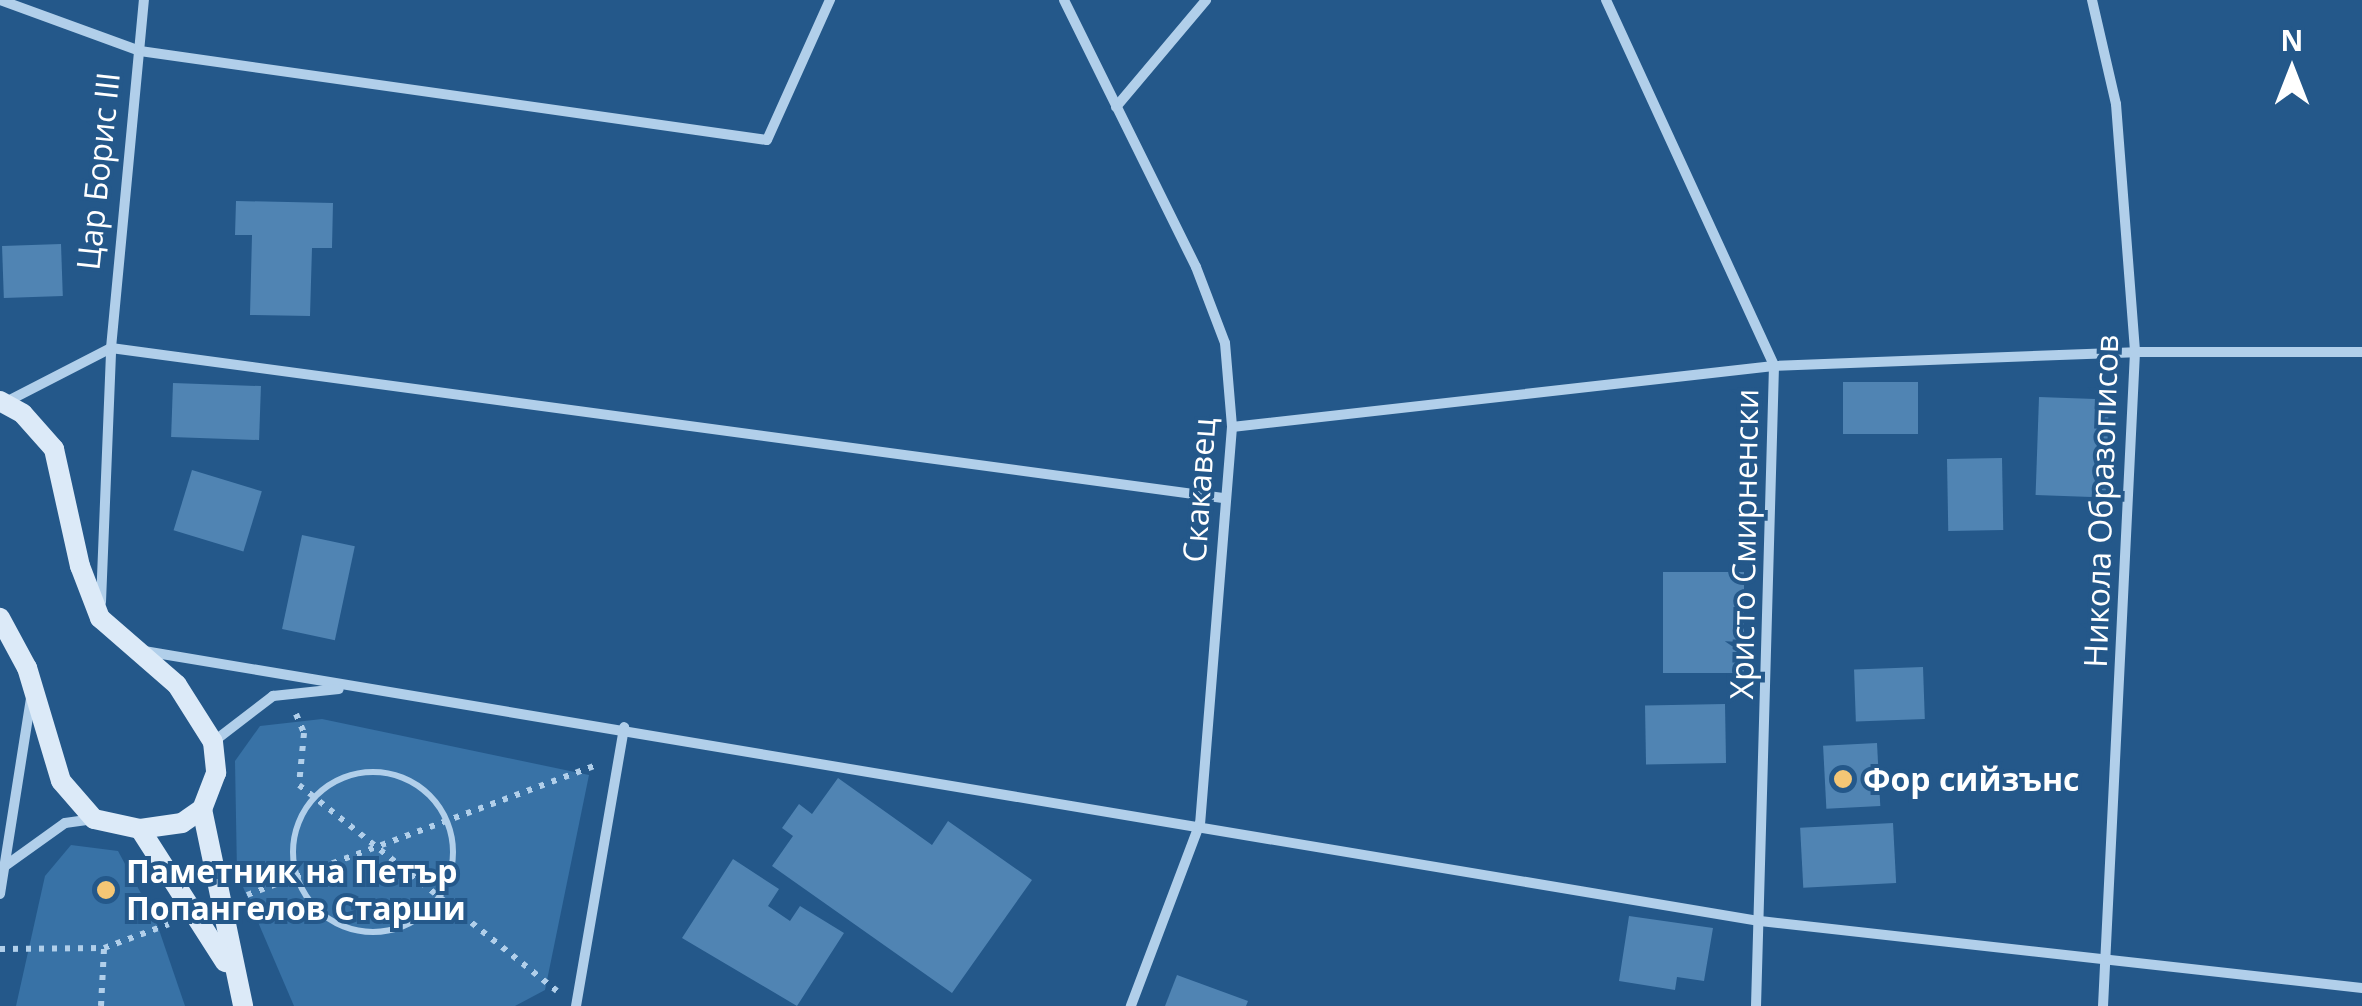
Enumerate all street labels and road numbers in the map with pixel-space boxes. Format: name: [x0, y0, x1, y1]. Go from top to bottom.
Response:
street label: Цар Борис III: [69, 70, 127, 272]
street label: Никола Образописов: [2076, 334, 2126, 668]
street label: Христо Смирненски: [1722, 388, 1766, 700]
street label: Скакавец: [1175, 416, 1223, 564]

